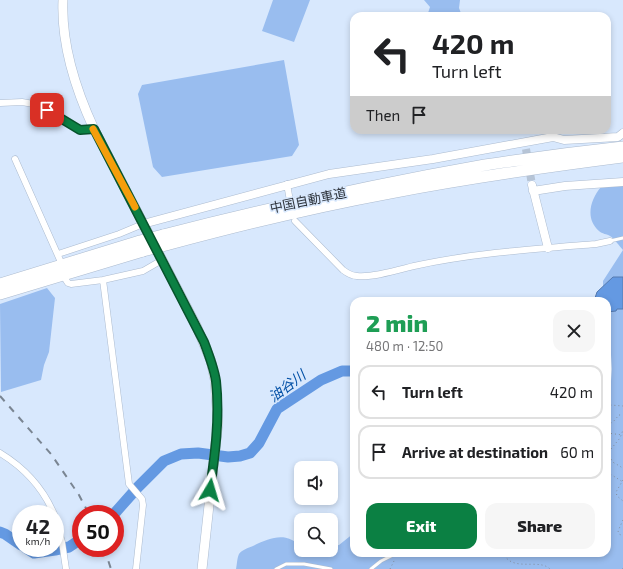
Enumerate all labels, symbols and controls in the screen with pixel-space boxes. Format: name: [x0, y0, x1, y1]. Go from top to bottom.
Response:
text: 420 m: [432, 26, 515, 60]
icon: left: [366, 28, 418, 80]
text: Turn left: [432, 60, 502, 82]
pin: [30, 93, 64, 127]
icon: arrive: [36, 99, 58, 121]
icon: arrive: [408, 104, 430, 126]
text: Then: [366, 106, 400, 124]
street label: 中国自動車道: [268, 184, 348, 216]
text: 2 min: [366, 308, 428, 337]
button: close: [553, 310, 595, 352]
text: 480 m · 12:50: [366, 338, 443, 354]
water label: 油谷川: [265, 365, 310, 405]
icon: left: [368, 381, 390, 403]
text: Turn left: [402, 383, 463, 401]
text: 420 m: [550, 383, 593, 401]
icon: arrive: [368, 441, 390, 463]
text: Arrive at destination: [402, 443, 548, 461]
text: 60 m: [560, 443, 594, 461]
map controls: [294, 461, 338, 557]
button: sound: [294, 461, 338, 505]
position arrow: [189, 469, 231, 511]
button: Exit: [366, 503, 477, 549]
button: Share: [485, 503, 595, 549]
speed limit sign: 50: [72, 505, 124, 557]
button: search: [294, 513, 338, 557]
text: 42: [26, 514, 50, 538]
text: km/h: [26, 535, 50, 547]

